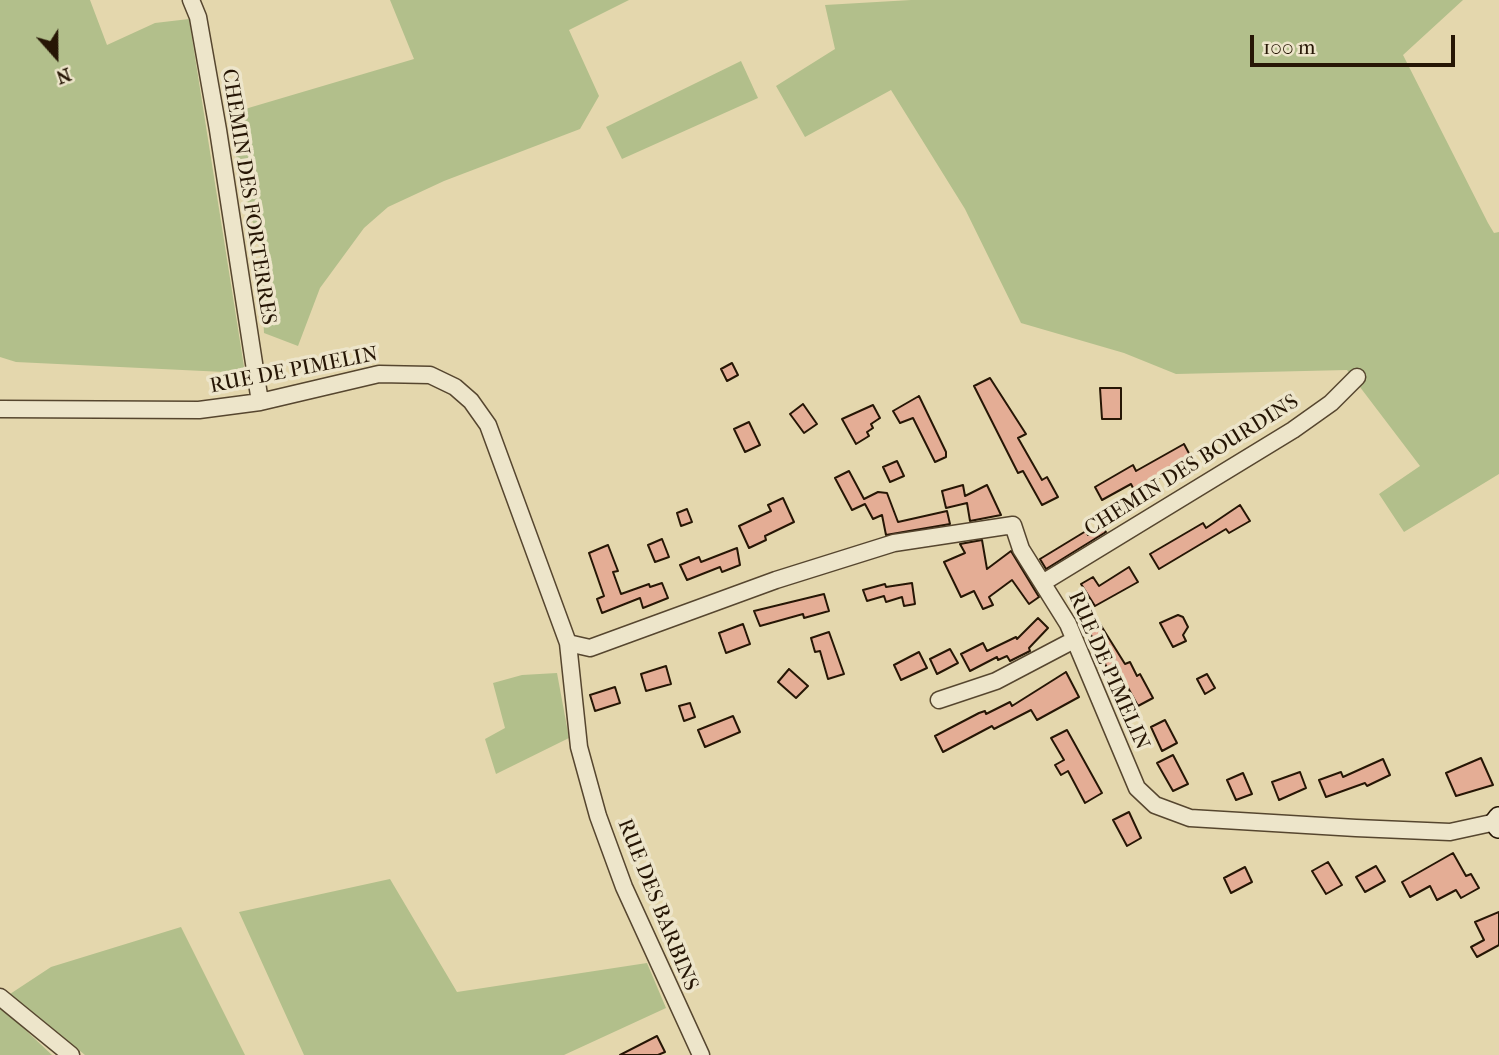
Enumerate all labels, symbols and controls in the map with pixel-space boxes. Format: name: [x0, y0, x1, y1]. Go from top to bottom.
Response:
north arrow: [21, 21, 91, 91]
scale bar: [1254, 21, 1459, 65]
text: 100 m: [1263, 35, 1316, 59]
text: N: [53, 63, 74, 88]
street label: CHEMIN DES FORTERRES: [215, 67, 281, 327]
street label: RUE DE PIMELIN: [208, 342, 380, 400]
street label: CHEMIN DES BOURDINS: [1080, 390, 1304, 542]
street label: RUE DE PIMELIN: [1062, 588, 1154, 754]
street label: RUE DES BARBINS: [611, 815, 703, 995]

